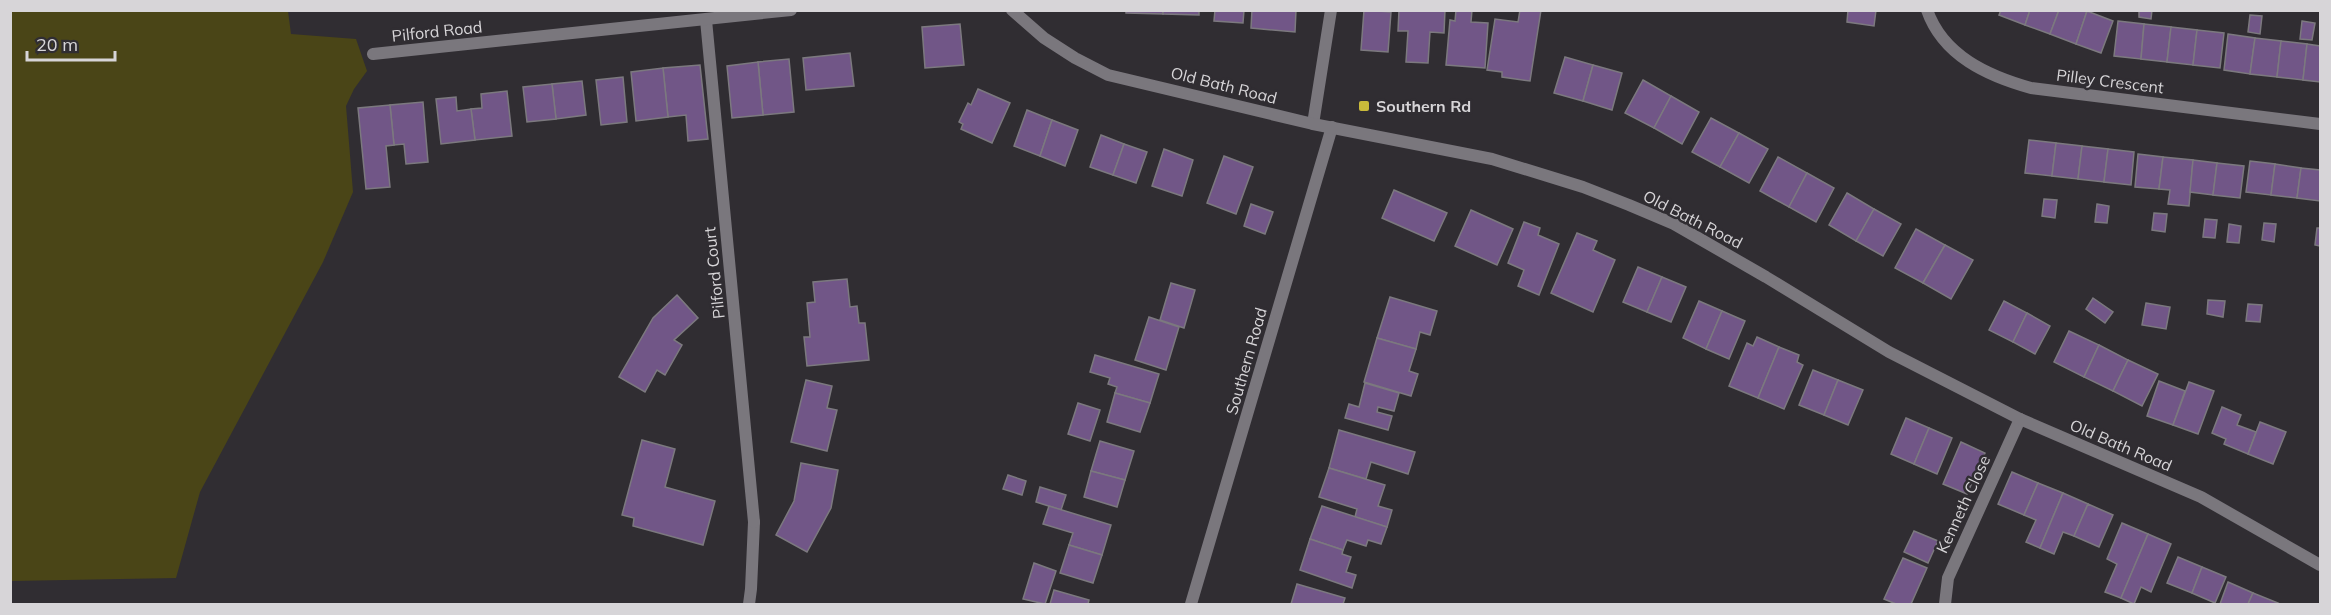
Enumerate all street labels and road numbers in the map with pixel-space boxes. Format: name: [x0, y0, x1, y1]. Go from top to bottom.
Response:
street label: Pilford Road: [391, 16, 483, 46]
street label: Old Bath Road: [1169, 62, 1279, 108]
street label: Pilley Crescent: [2055, 65, 2165, 98]
street label: Old Bath Road: [1640, 185, 1746, 253]
street label: Pilford Court: [699, 226, 729, 320]
street label: Southern Road: [1221, 305, 1271, 417]
street label: Old Bath Road: [2067, 415, 2175, 475]
street label: Kenneth Close: [1932, 452, 1994, 556]

